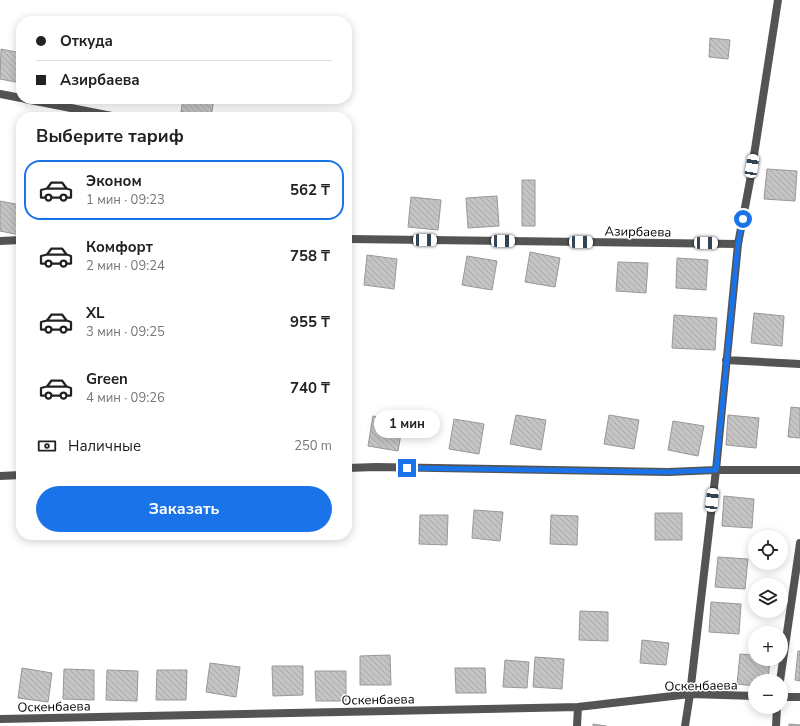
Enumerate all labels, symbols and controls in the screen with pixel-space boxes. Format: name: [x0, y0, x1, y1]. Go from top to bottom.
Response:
text: Откуда: [60, 31, 113, 51]
text: Азирбаева: [60, 70, 140, 90]
text: Выберите тариф: [36, 124, 184, 148]
car: [744, 153, 760, 179]
text: Эконом: [86, 171, 142, 191]
icon: car: [38, 172, 74, 208]
text: 562 ₸: [290, 180, 330, 200]
text: 1 мин · 09:23: [86, 191, 165, 209]
route start: [734, 210, 752, 228]
street label: Азирбаева: [604, 222, 672, 242]
car: [413, 234, 437, 246]
car: [491, 235, 515, 247]
car: [569, 236, 593, 248]
text: Комфорт: [86, 237, 153, 257]
car: [694, 237, 718, 249]
icon: car: [38, 238, 74, 274]
text: 758 ₸: [290, 246, 330, 266]
text: 2 мин · 09:24: [86, 257, 165, 275]
text: XL: [86, 303, 105, 323]
icon: car: [38, 304, 74, 340]
text: 955 ₸: [290, 312, 330, 332]
text: 3 мин · 09:25: [86, 323, 165, 341]
text: Green: [86, 369, 128, 389]
icon: car: [38, 370, 74, 406]
text: 740 ₸: [290, 378, 330, 398]
text: 4 мин · 09:26: [86, 389, 165, 407]
callout: 1 мин: [374, 410, 440, 438]
text: 1 мин: [389, 415, 425, 433]
icon: cash: [36, 435, 58, 457]
text: Наличные: [68, 436, 141, 456]
text: 250 m: [294, 437, 332, 455]
route end: [398, 459, 416, 477]
button: Заказать: [36, 486, 332, 532]
car: [705, 487, 719, 513]
map controls: [748, 530, 788, 714]
button: locate: [748, 530, 788, 570]
button: layers: [748, 578, 788, 618]
button: +: [748, 626, 788, 666]
button: −: [748, 674, 788, 714]
street label: Оскенбаева: [664, 676, 738, 696]
street label: Оскенбаева: [341, 690, 415, 710]
street label: Оскенбаева: [17, 697, 91, 717]

